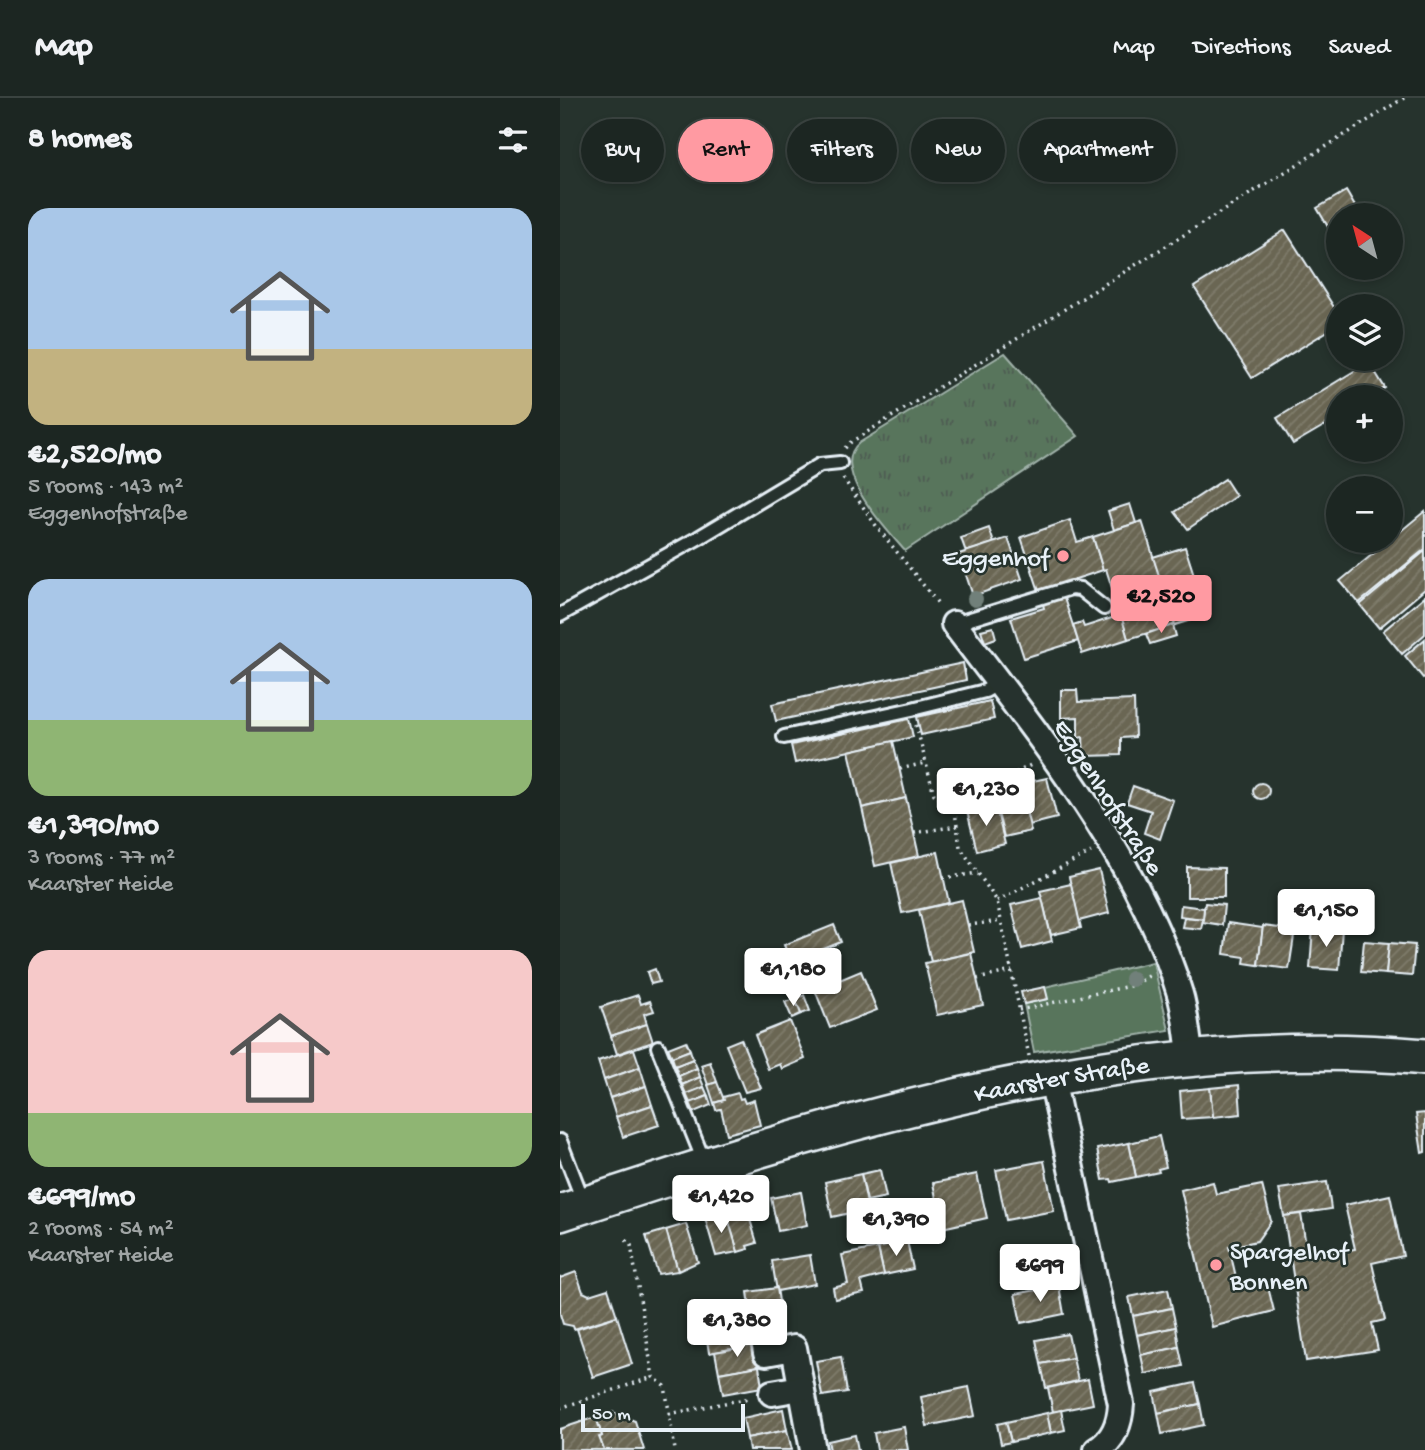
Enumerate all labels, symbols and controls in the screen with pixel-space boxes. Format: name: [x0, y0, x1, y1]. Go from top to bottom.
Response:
text: Map: [35, 29, 92, 67]
text: Map: [1113, 34, 1155, 63]
text: Directions: [1193, 34, 1291, 63]
text: Saved: [1329, 34, 1390, 63]
chip: Buy: [581, 119, 664, 182]
chip: Rent: [678, 119, 773, 182]
chip: Filters: [787, 119, 897, 182]
chip: New: [911, 119, 1005, 182]
chip: Apartment: [1019, 119, 1176, 182]
icon: filters: [494, 121, 532, 159]
text: 8 homes: [28, 123, 131, 158]
north arrow: [1326, 203, 1404, 280]
map controls: [1326, 203, 1403, 553]
icon: home: [217, 253, 343, 379]
button: layers: [1326, 294, 1403, 371]
button: +: [1326, 385, 1403, 462]
text: €2,520/mo: [28, 439, 162, 474]
text: 5 rooms · 143 m²: [28, 474, 183, 501]
button: −: [1326, 476, 1403, 553]
text: Eggenhofstraße: [28, 501, 187, 528]
place label: Eggenhof: [942, 545, 1051, 576]
marker: Eggenhof: [1055, 548, 1071, 564]
pin: €2,520: [1104, 575, 1218, 635]
text: €2,520: [1127, 584, 1195, 611]
icon: home: [217, 624, 343, 750]
street label: Eggenhofstraße: [1044, 715, 1169, 883]
pin: €1,230: [929, 768, 1043, 828]
text: €1,230: [953, 777, 1019, 804]
text: €1,390/mo: [28, 810, 159, 845]
text: 3 rooms · 77 m²: [28, 845, 175, 872]
text: Kaarster Heide: [28, 872, 173, 899]
pin: €1,150: [1269, 890, 1383, 949]
text: €1,150: [1294, 898, 1358, 925]
pin: €1,180: [736, 948, 850, 1008]
text: €1,180: [760, 957, 826, 984]
icon: home: [217, 995, 343, 1121]
street label: Kaarster Straße: [972, 1052, 1152, 1112]
pin: €1,420: [664, 1176, 778, 1235]
text: €699/mo: [28, 1181, 135, 1216]
text: €1,420: [688, 1184, 754, 1211]
pin: €1,390: [839, 1198, 953, 1258]
text: €1,390: [863, 1207, 929, 1234]
text: 2 rooms · 54 m²: [28, 1216, 174, 1243]
place label: Spargelhof Bonnen: [1229, 1239, 1350, 1300]
text: Kaarster Heide: [28, 1243, 173, 1270]
pin: €699: [999, 1244, 1081, 1304]
text: €699: [1016, 1253, 1064, 1280]
marker: Spargelhof Bonnen: [1208, 1257, 1224, 1273]
pin: €1,380: [680, 1300, 794, 1359]
text: €1,380: [703, 1308, 771, 1335]
scale bar: [581, 1401, 746, 1433]
text: 50 m: [592, 1404, 631, 1427]

